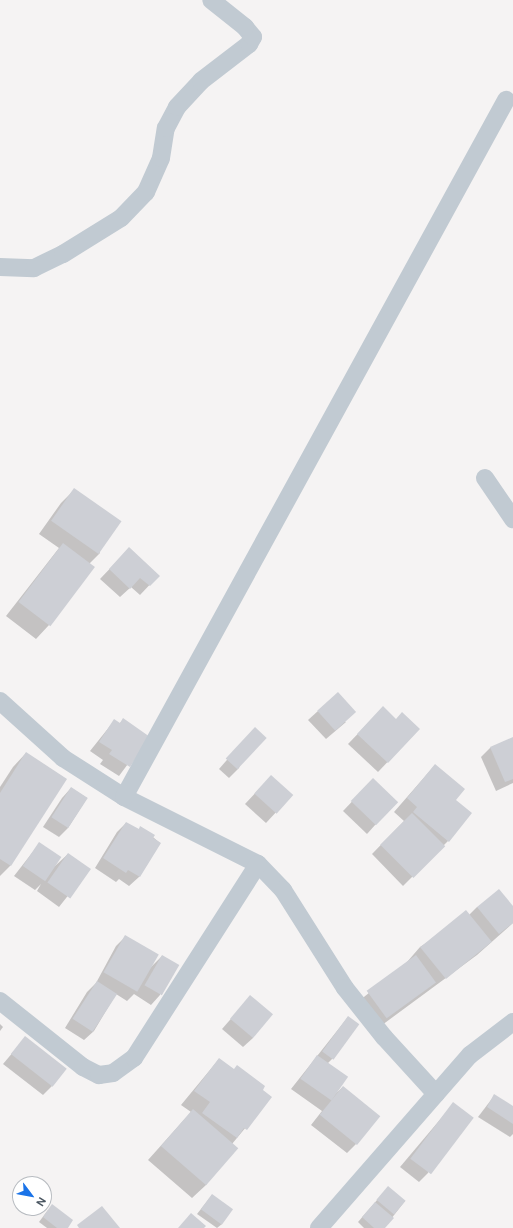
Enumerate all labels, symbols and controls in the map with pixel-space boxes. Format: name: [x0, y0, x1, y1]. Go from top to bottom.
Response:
north arrow: [12, 1176, 52, 1216]
text: N: [33, 1195, 49, 1209]

